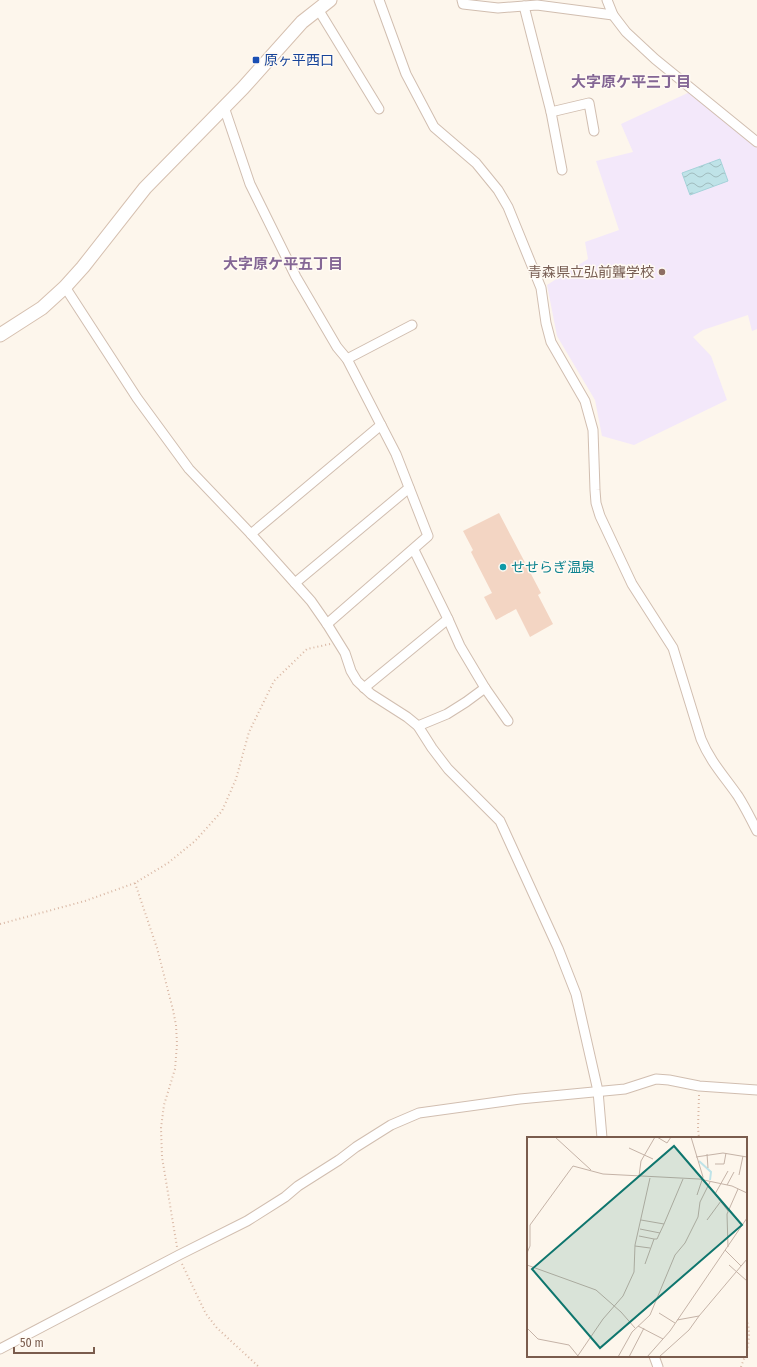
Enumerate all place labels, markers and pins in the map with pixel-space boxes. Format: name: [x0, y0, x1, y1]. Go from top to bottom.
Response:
place label: 原ヶ平西口: [264, 52, 334, 69]
marker: 原ヶ平西口: [251, 55, 261, 65]
place label: 青森県立弘前聾学校: [528, 264, 654, 281]
marker: 青森県立弘前聾学校: [657, 267, 667, 277]
place label: せせらぎ温泉: [511, 559, 595, 576]
marker: せせらぎ温泉: [498, 562, 508, 572]

